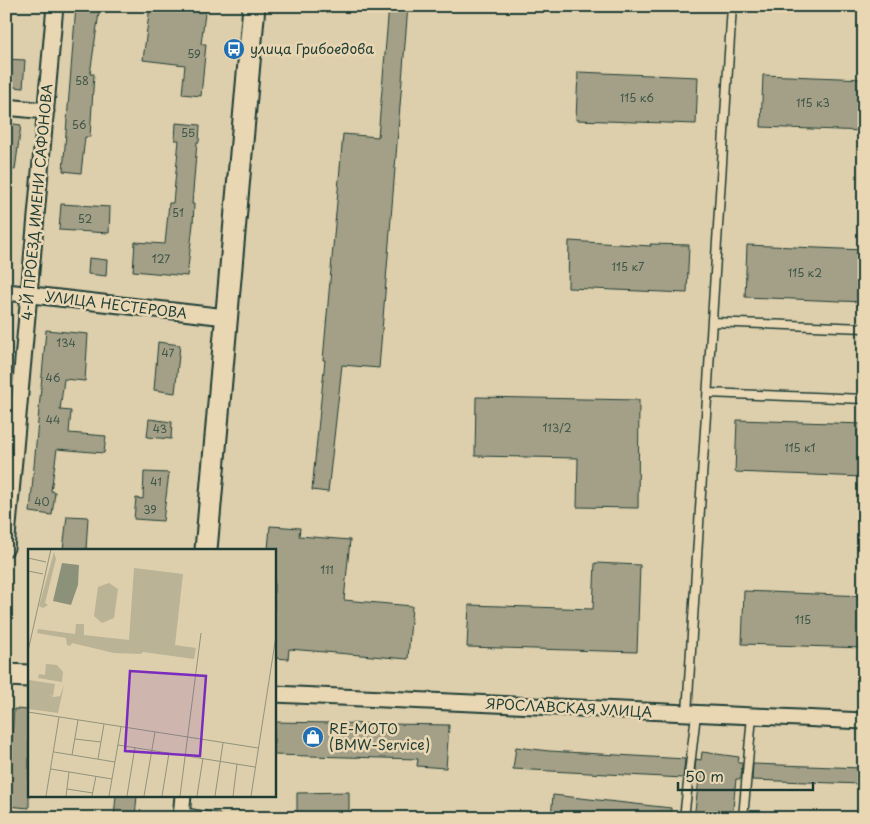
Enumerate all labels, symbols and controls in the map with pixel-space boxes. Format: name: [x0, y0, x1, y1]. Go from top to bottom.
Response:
bus stop icon: улица Грибоедова: [222, 37, 246, 61]
place label: улица Грибоедова: [250, 38, 374, 59]
house number: 59: [187, 45, 201, 62]
house number: 58: [75, 72, 89, 89]
street label: 4-Й ПРОЕЗД ИМЕНИ САФОНОВА: [16, 83, 57, 321]
house number: 115 к6: [620, 89, 654, 106]
house number: 115 к3: [796, 94, 830, 111]
house number: 56: [72, 116, 87, 133]
house number: 55: [181, 124, 195, 141]
house number: 51: [172, 204, 184, 221]
house number: 52: [78, 210, 92, 227]
house number: 127: [152, 250, 170, 267]
house number: 115 к7: [612, 258, 644, 275]
house number: 115 к2: [788, 264, 822, 281]
street label: УЛИЦА НЕСТЕРОВА: [44, 285, 188, 324]
house number: 134: [56, 334, 76, 351]
house number: 47: [162, 344, 175, 361]
house number: 46: [46, 369, 61, 386]
house number: 44: [46, 411, 60, 428]
house number: 113/2: [543, 419, 572, 436]
house number: 43: [153, 420, 167, 437]
house number: 115 к1: [784, 439, 816, 456]
house number: 41: [150, 473, 162, 490]
house number: 40: [34, 493, 50, 510]
house number: 39: [143, 501, 157, 518]
inset map: [28, 549, 275, 796]
house number: 111: [320, 561, 334, 578]
house number: 115: [795, 611, 811, 628]
street label: ЯРОСЛАВСКАЯ УЛИЦА: [484, 693, 653, 722]
place label: RE-MOTO (BMW-Service): [329, 718, 430, 755]
shop icon: RE-MOTO (BMW-Service): [301, 725, 325, 749]
scale bar: [678, 759, 812, 791]
text: 50 m: [685, 764, 724, 787]

